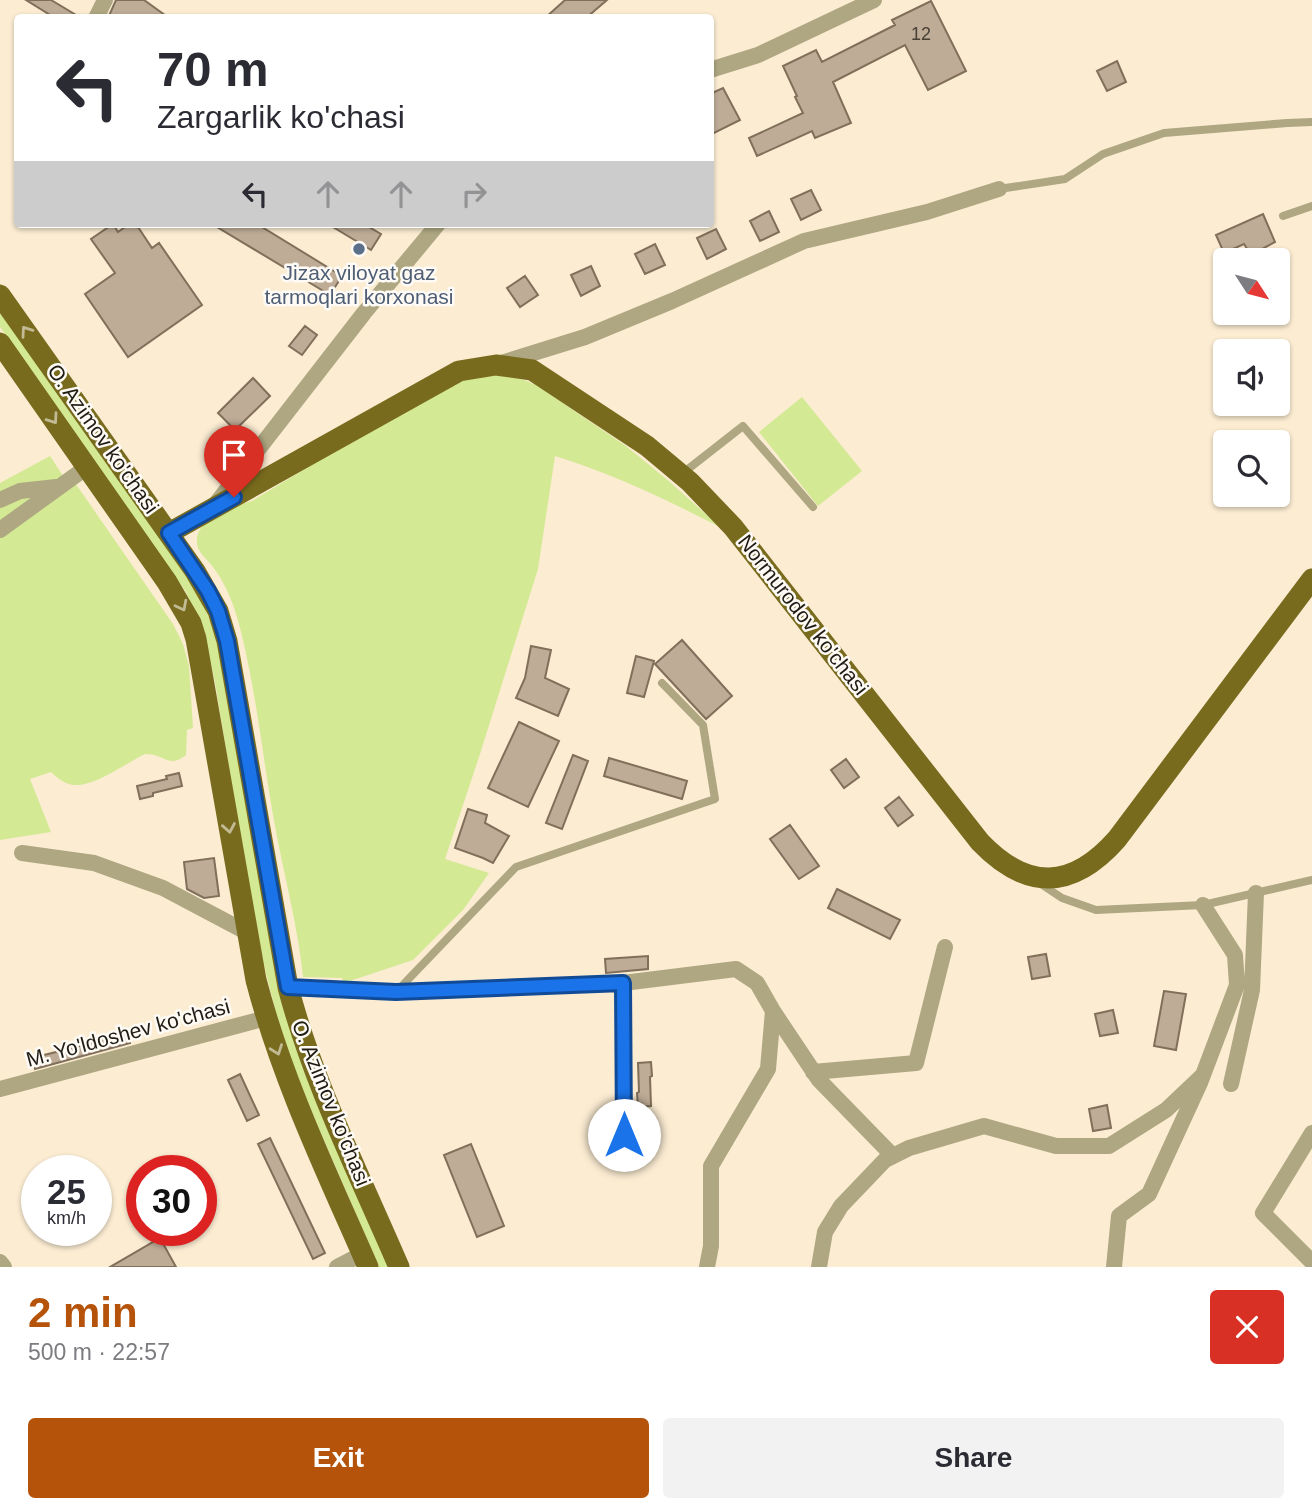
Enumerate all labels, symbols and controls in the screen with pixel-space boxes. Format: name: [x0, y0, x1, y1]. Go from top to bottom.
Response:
house number: 12: [911, 24, 931, 44]
icon: left: [42, 42, 133, 133]
text: 70 m: [157, 42, 269, 96]
text: Zargarlik ko'chasi: [157, 99, 405, 135]
icon: left: [236, 175, 274, 213]
icon: ahead: [309, 175, 347, 213]
icon: ahead: [382, 175, 420, 213]
icon: right: [455, 175, 493, 213]
marker: Jizax viloyat gaz tarmoqlari korxonasi: [351, 241, 367, 257]
north arrow: [1213, 248, 1290, 326]
map controls: [1213, 248, 1290, 507]
place label: Jizax viloyat gaz tarmoqlari korxonasi: [264, 261, 454, 308]
one-way arrow: [22, 326, 34, 339]
button: sound: [1213, 339, 1290, 416]
street label: O. Azimov ko'chasi: [43, 360, 164, 518]
one-way arrow: [45, 411, 57, 424]
pin: [204, 425, 264, 497]
button: search: [1213, 430, 1290, 507]
icon: arrive: [215, 436, 253, 474]
street label: Normurodov ko'chasi: [734, 530, 873, 699]
one-way arrow: [173, 599, 187, 611]
one-way arrow: [221, 822, 236, 834]
street label: M. Yo'ldoshev ko'chasi: [23, 994, 232, 1071]
street label: O. Azimov ko'chasi: [288, 1017, 375, 1189]
one-way arrow: [269, 1043, 283, 1055]
position arrow: [587, 1098, 661, 1172]
speed limit sign: 30: [126, 1155, 217, 1246]
text: 25: [47, 1172, 86, 1211]
text: km/h: [47, 1208, 86, 1228]
text: 2 min: [28, 1289, 138, 1336]
button: close: [1210, 1290, 1284, 1364]
text: 500 m · 22:57: [28, 1339, 170, 1365]
button: Exit: [28, 1418, 649, 1498]
button: Share: [663, 1418, 1284, 1498]

